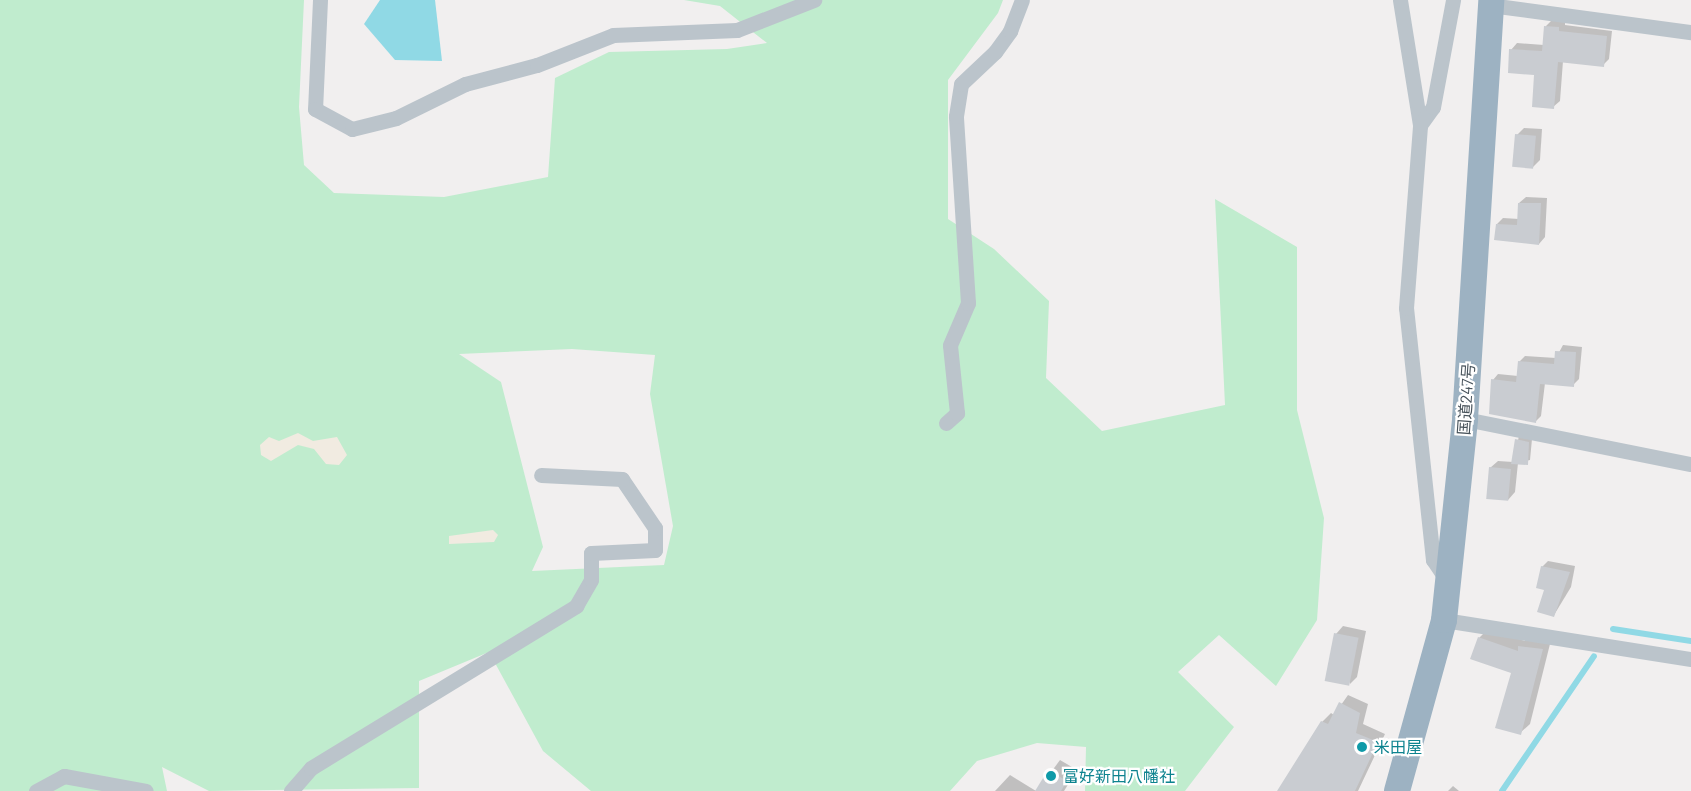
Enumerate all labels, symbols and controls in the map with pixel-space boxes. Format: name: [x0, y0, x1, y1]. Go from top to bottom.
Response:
street label: 国道247号: [1454, 362, 1478, 436]
place label: 米田屋: [1374, 737, 1422, 757]
marker: 米田屋: [1355, 740, 1369, 754]
place label: 富好新田八幡社: [1063, 766, 1175, 786]
marker: 富好新田八幡社: [1044, 769, 1058, 783]

